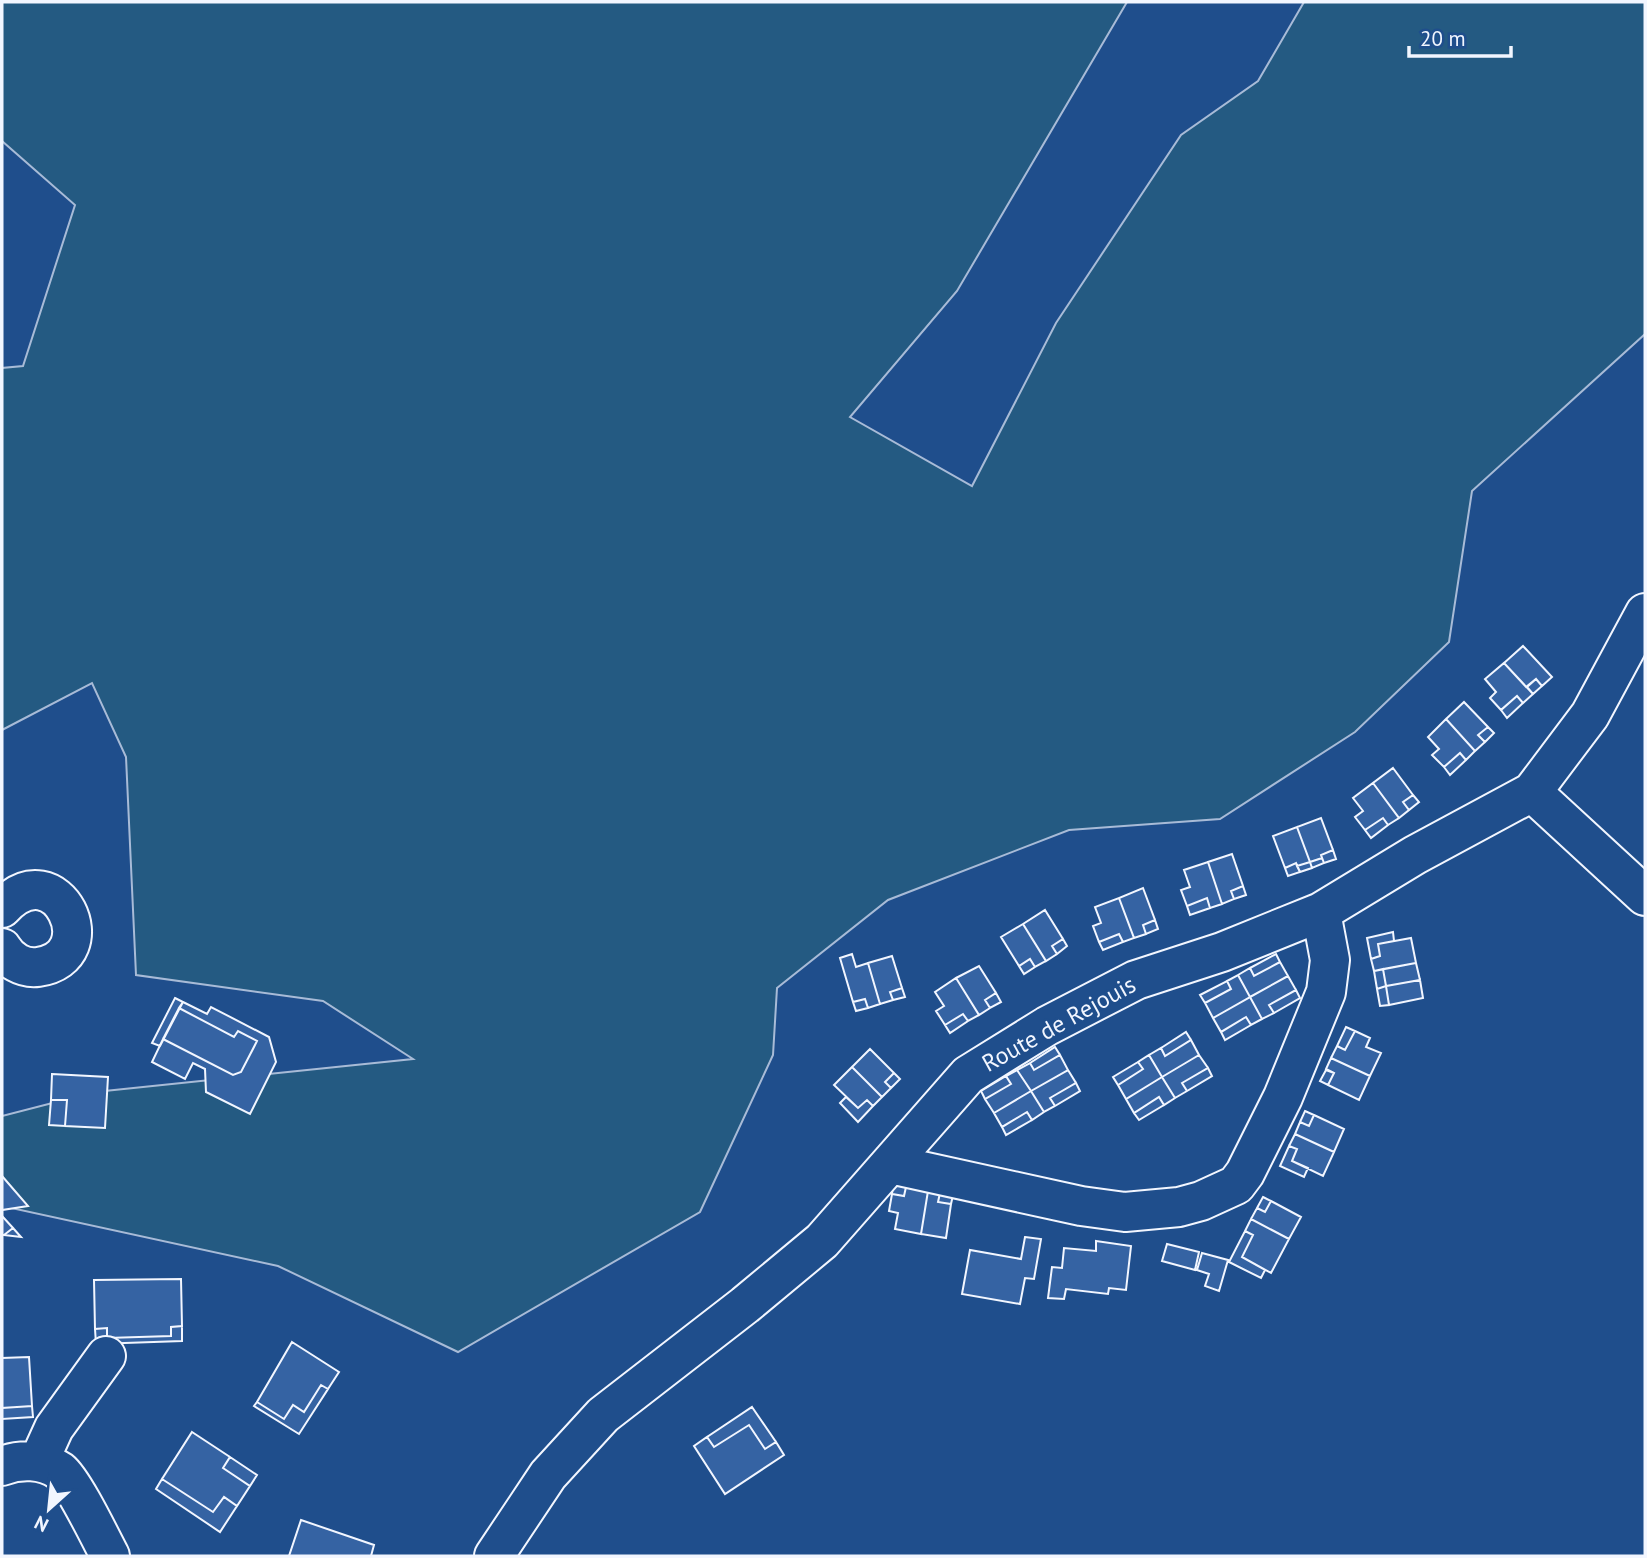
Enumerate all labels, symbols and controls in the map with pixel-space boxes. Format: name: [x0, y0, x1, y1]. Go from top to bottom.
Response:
scale bar: [1409, 14, 1510, 58]
text: 20 m: [1420, 25, 1466, 52]
street label: Route de Rejouis: [976, 969, 1141, 1079]
north arrow: [14, 1474, 84, 1544]
text: N: [30, 1511, 52, 1538]

